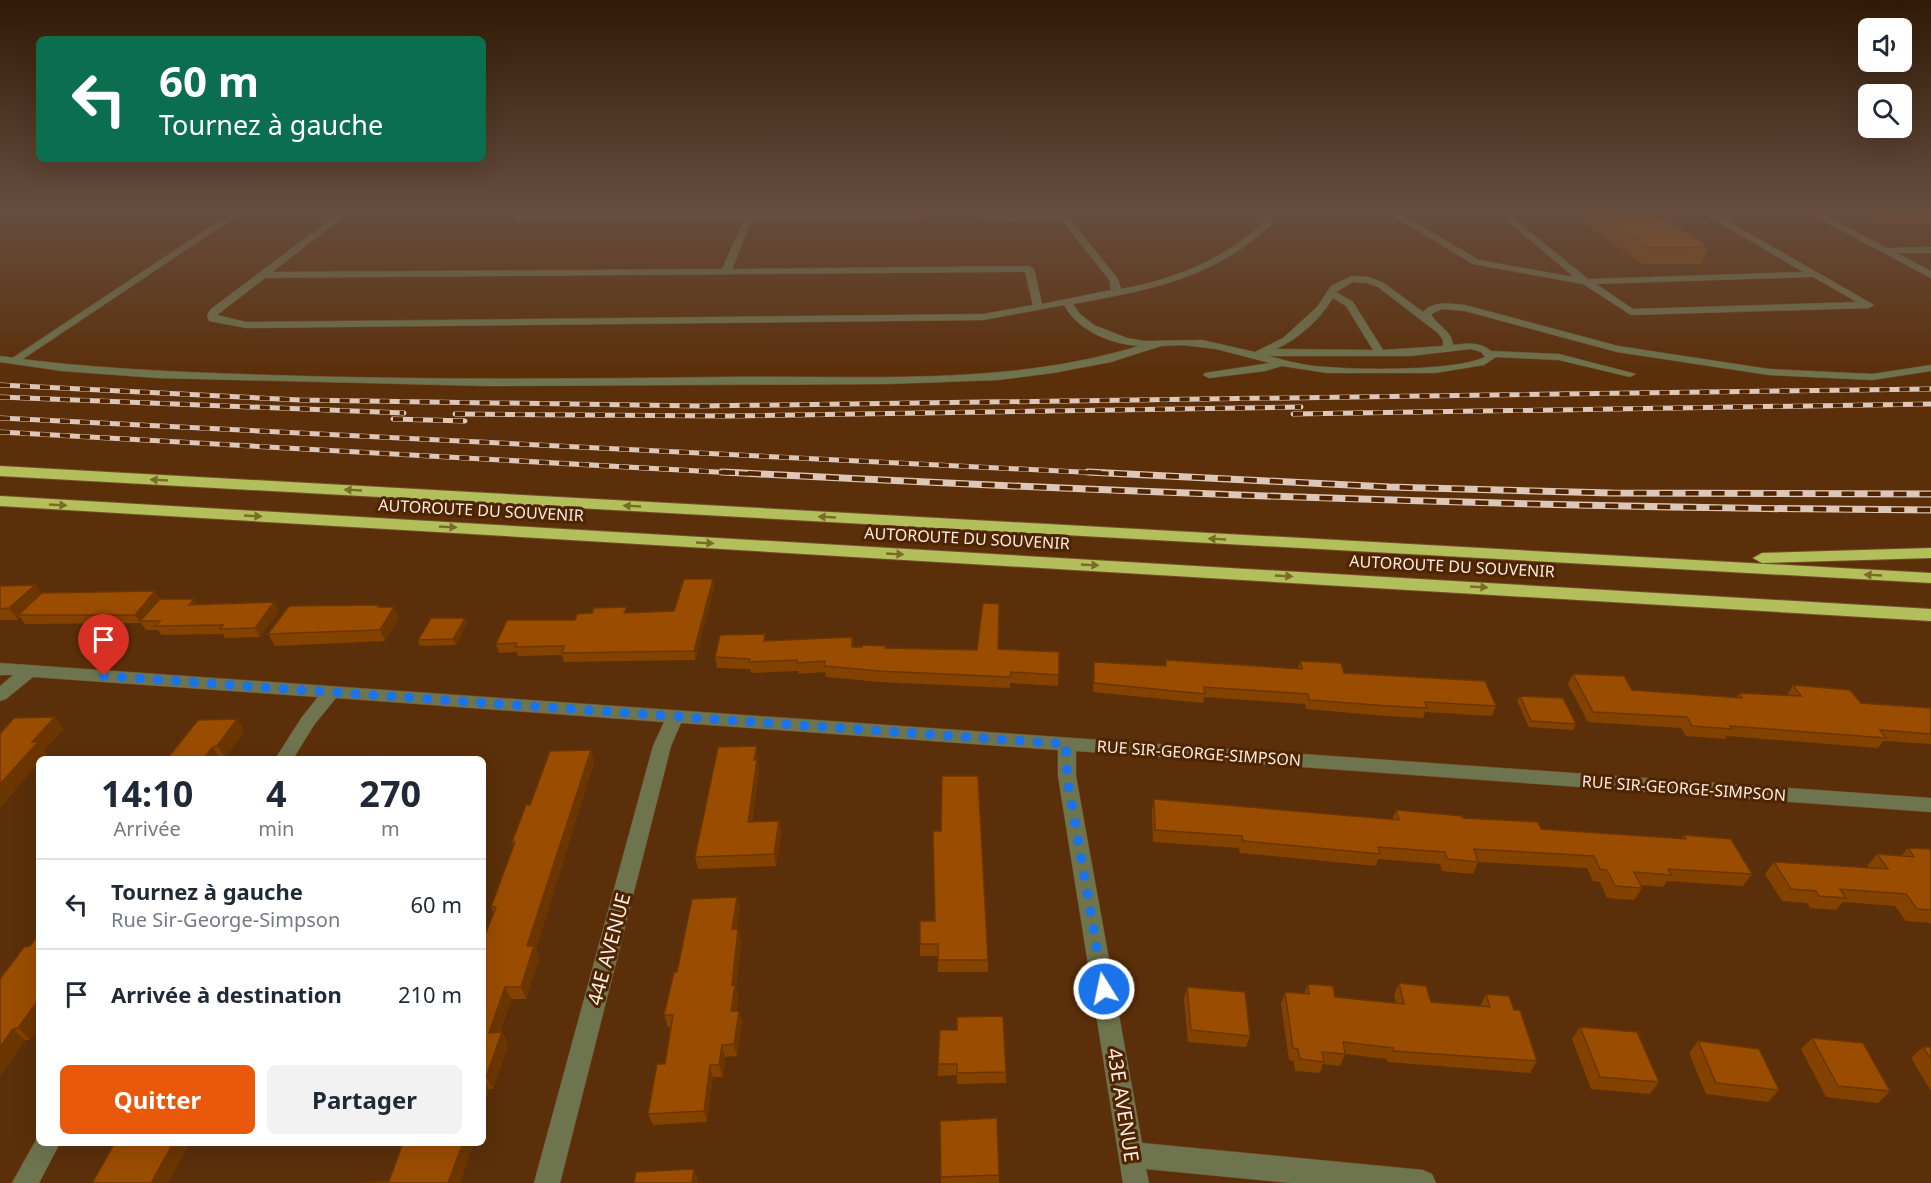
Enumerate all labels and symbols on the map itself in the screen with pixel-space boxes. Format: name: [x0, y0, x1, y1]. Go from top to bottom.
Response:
one-way arrow: [149, 475, 168, 484]
one-way arrow: [344, 486, 363, 495]
street label: AUTOROUTE DU SOUVENIR: [378, 494, 584, 526]
one-way arrow: [49, 500, 68, 509]
one-way arrow: [622, 501, 641, 510]
one-way arrow: [244, 512, 263, 521]
one-way arrow: [817, 512, 836, 521]
street label: AUTOROUTE DU SOUVENIR: [864, 522, 1070, 554]
one-way arrow: [438, 523, 457, 532]
one-way arrow: [1208, 534, 1227, 543]
one-way arrow: [696, 538, 715, 547]
one-way arrow: [886, 549, 905, 558]
street label: AUTOROUTE DU SOUVENIR: [1349, 550, 1555, 582]
one-way arrow: [1080, 560, 1099, 569]
one-way arrow: [1863, 570, 1882, 579]
one-way arrow: [1275, 571, 1294, 580]
one-way arrow: [1470, 583, 1489, 592]
pin: [78, 614, 129, 676]
street label: RUE SIR-GEORGE-SIMPSON: [1096, 735, 1302, 771]
street label: RUE SIR-GEORGE-SIMPSON: [1581, 770, 1787, 806]
street label: 44E AVENUE: [581, 890, 636, 1008]
position arrow: [1072, 957, 1136, 1021]
street label: 43E AVENUE: [1101, 1046, 1146, 1164]

